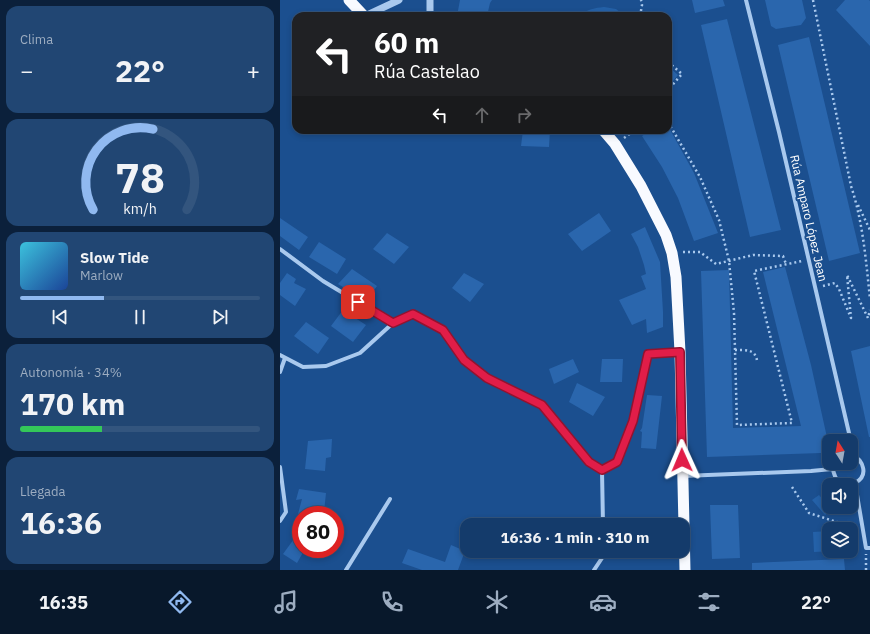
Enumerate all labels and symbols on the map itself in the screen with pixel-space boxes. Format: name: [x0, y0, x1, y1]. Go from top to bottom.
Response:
street label: Rúa Amparo López Jean: [787, 153, 831, 283]
pin: [341, 285, 375, 319]
north arrow: [822, 434, 858, 470]
position arrow: [661, 439, 703, 481]
speed limit sign: 80: [292, 506, 344, 558]

